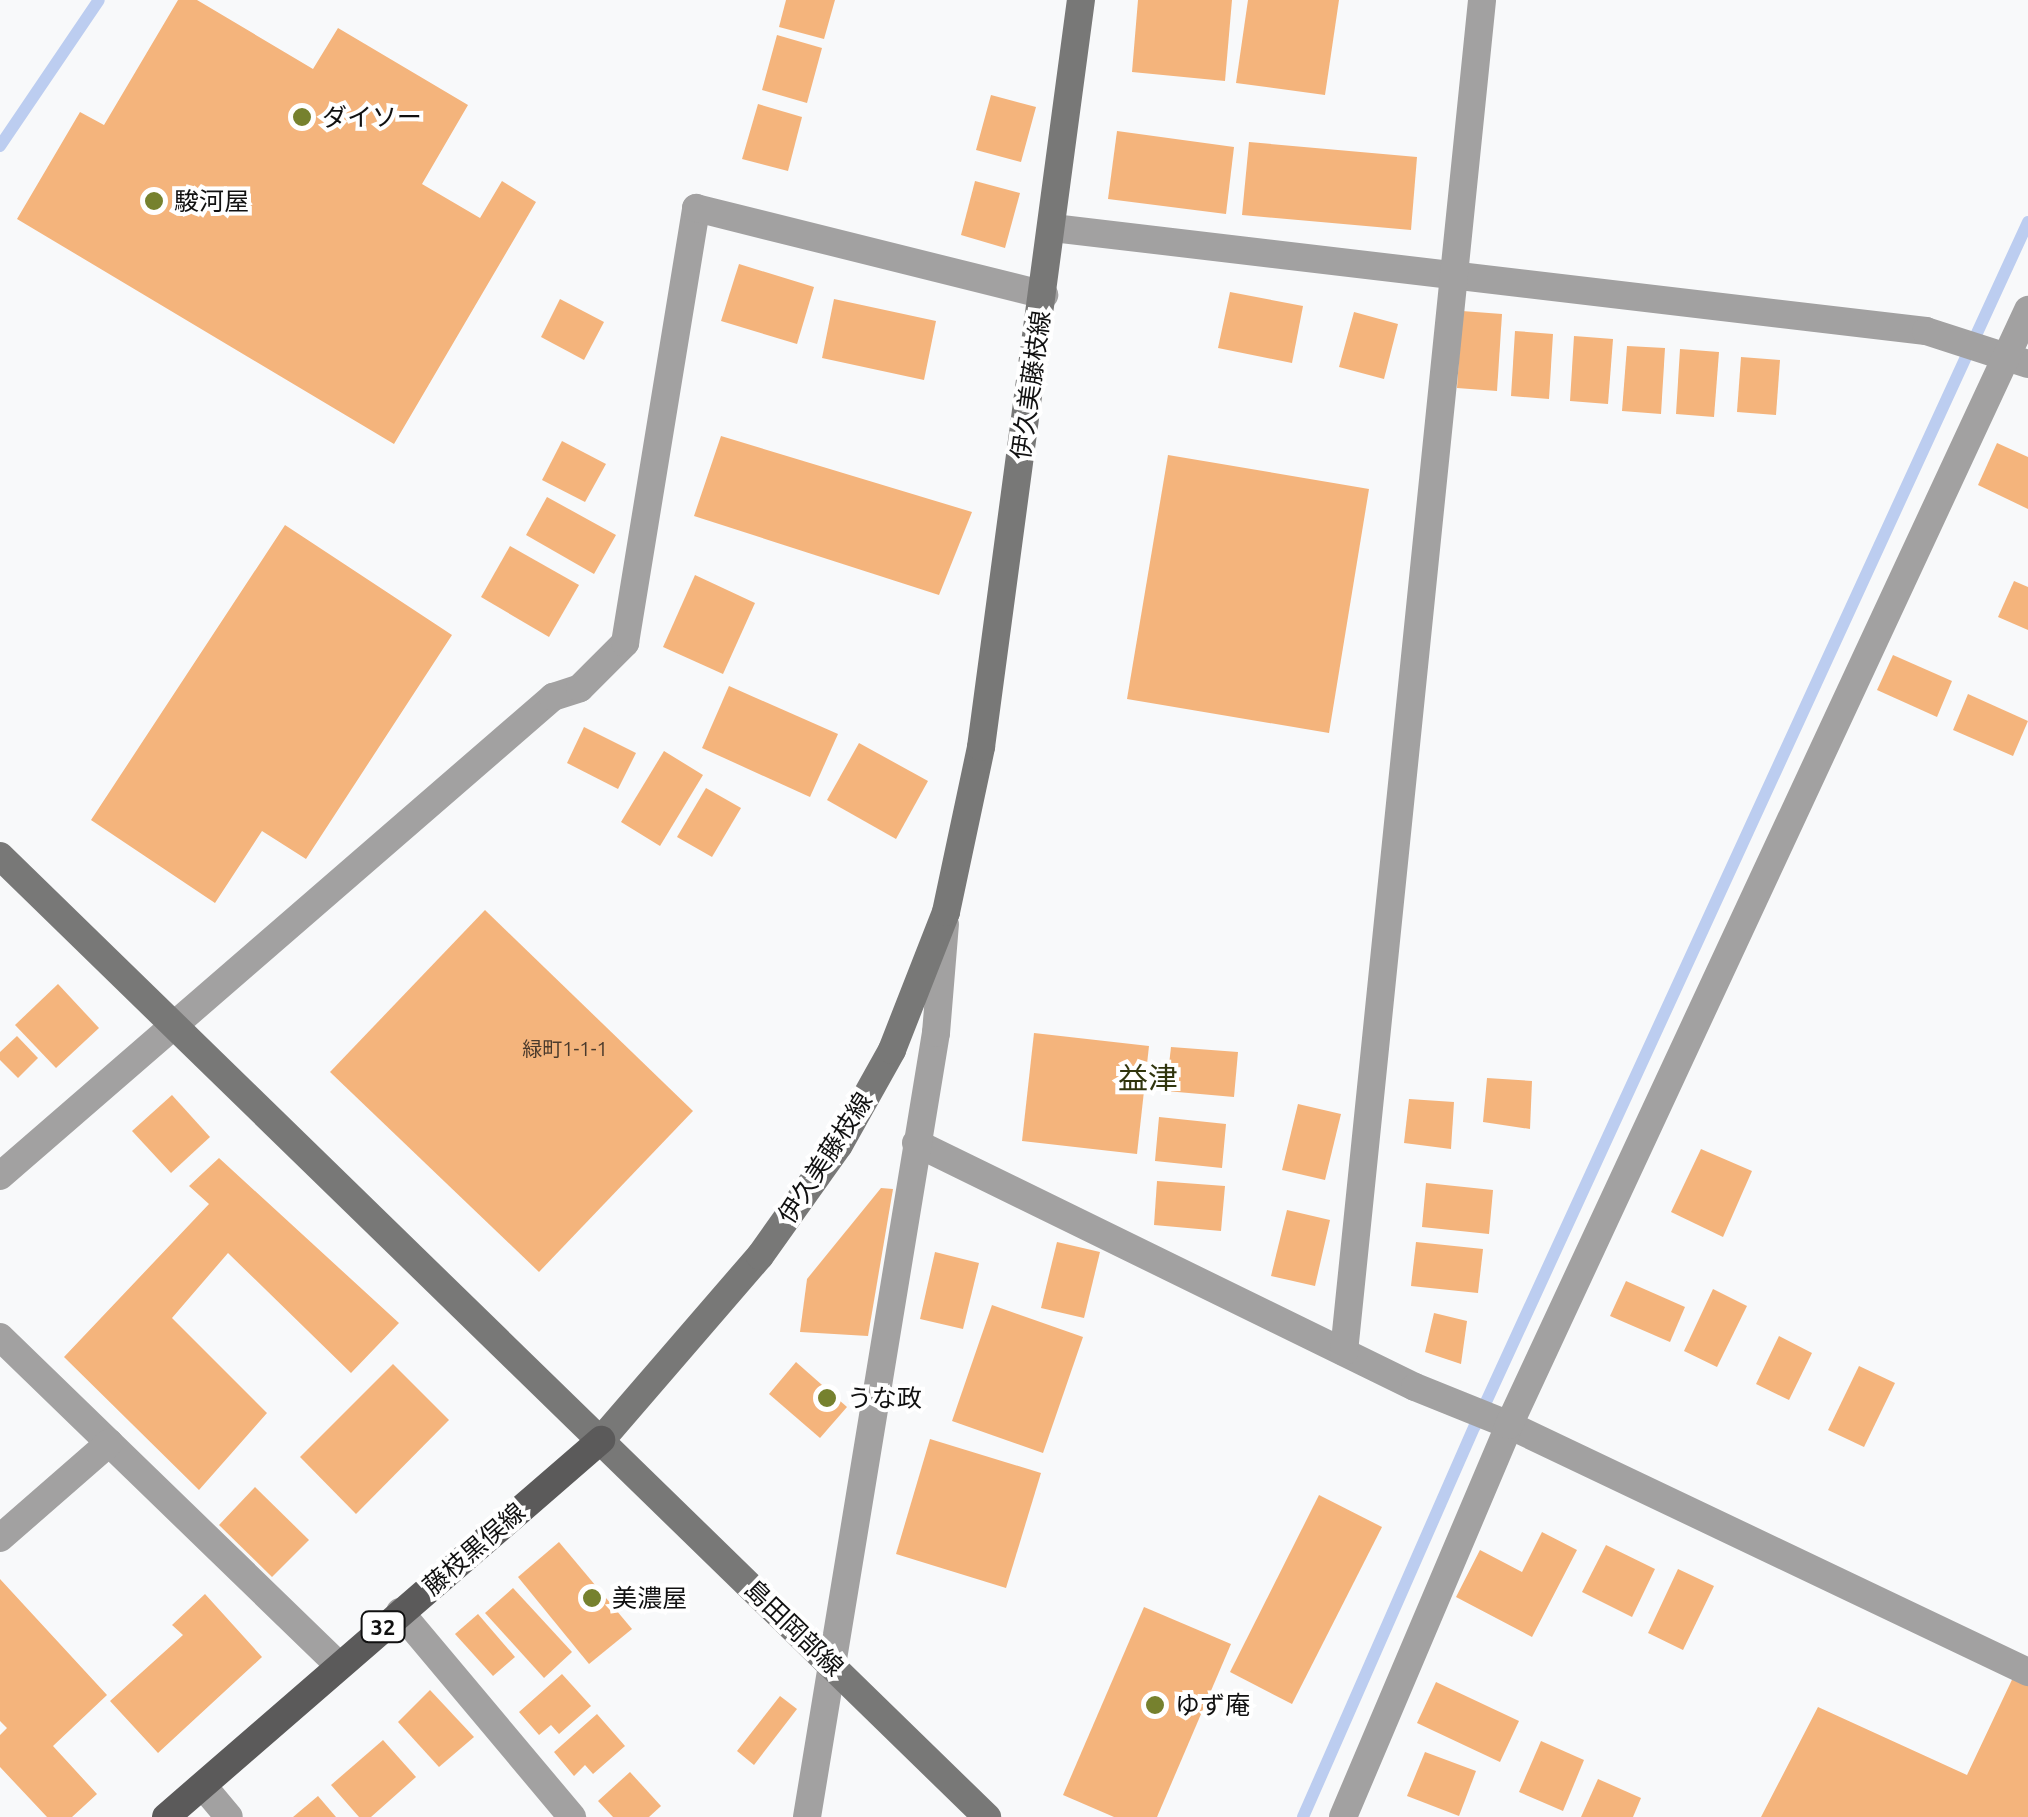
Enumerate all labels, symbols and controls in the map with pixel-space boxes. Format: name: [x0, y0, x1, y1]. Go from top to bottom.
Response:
place label: ダイソー: [322, 102, 422, 132]
marker: ダイソー: [291, 106, 313, 128]
place label: 駿河屋: [174, 186, 249, 216]
marker: 駿河屋: [143, 190, 165, 212]
street label: 伊久美藤枝線: [1006, 309, 1056, 461]
house number: 緑町1-1-1: [522, 1036, 608, 1060]
district label: 益津: [1118, 1060, 1178, 1096]
street label: 伊久美藤枝線: [772, 1087, 878, 1229]
place label: うな政: [847, 1383, 922, 1413]
marker: うな政: [816, 1387, 838, 1409]
street label: 藤枝黒俣線: [417, 1497, 531, 1601]
street label: 島田岡部線: [739, 1574, 849, 1682]
place label: 美濃屋: [612, 1583, 687, 1613]
marker: 美濃屋: [581, 1587, 603, 1609]
road number: 32: [360, 1610, 406, 1644]
place label: ゆず庵: [1175, 1690, 1250, 1720]
marker: ゆず庵: [1144, 1694, 1166, 1716]

